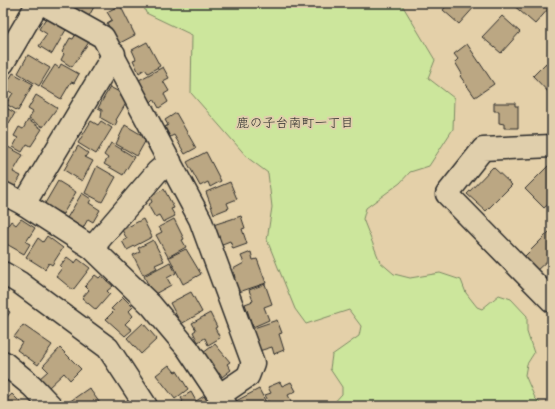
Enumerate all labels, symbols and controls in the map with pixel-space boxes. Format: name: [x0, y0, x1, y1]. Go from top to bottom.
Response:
district label: 鹿の子台南町一丁目: [236, 115, 354, 130]

